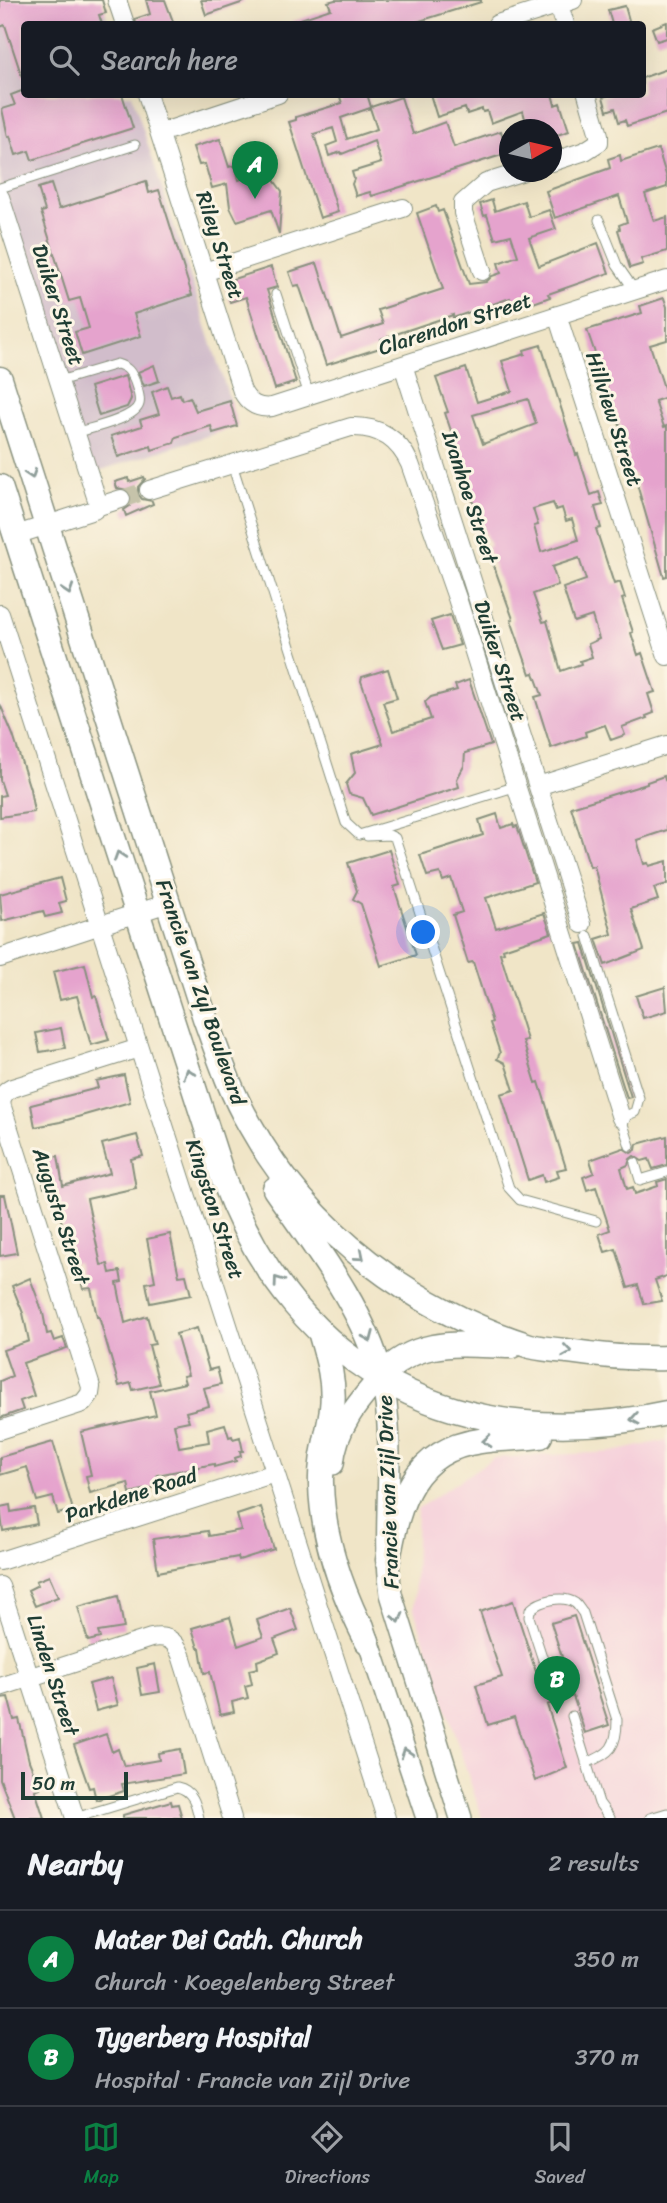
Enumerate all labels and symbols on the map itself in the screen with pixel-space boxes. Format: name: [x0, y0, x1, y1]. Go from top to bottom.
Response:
north arrow: [499, 119, 562, 182]
pin: A: [232, 141, 278, 199]
street label: Riley Street: [185, 186, 255, 304]
street label: Duiker Street: [20, 239, 96, 371]
street label: Clarendon Street: [373, 281, 537, 367]
street label: Hillview Street: [574, 347, 654, 491]
street label: Ivanhoe Street: [430, 424, 510, 570]
one-way arrow: [22, 468, 37, 480]
one-way arrow: [59, 583, 74, 595]
street label: Duiker Street: [462, 595, 538, 727]
one-way arrow: [113, 850, 128, 862]
street label: Francie van Zyl Boulevard: [144, 874, 258, 1112]
your location: [406, 915, 440, 949]
one-way arrow: [183, 1067, 197, 1079]
street label: Kingston Street: [174, 1134, 256, 1284]
street label: Augusta Street: [21, 1142, 101, 1291]
one-way arrow: [352, 1248, 365, 1260]
one-way arrow: [273, 1276, 286, 1289]
one-way arrow: [361, 1330, 375, 1343]
one-way arrow: [561, 1344, 573, 1359]
street label: Francie van Zijl Drive: [366, 1394, 410, 1590]
one-way arrow: [629, 1411, 641, 1426]
one-way arrow: [481, 1433, 492, 1448]
street label: Parkdene Road: [60, 1455, 204, 1534]
street label: Linden Street: [15, 1609, 91, 1742]
one-way arrow: [390, 1612, 404, 1624]
pin: B: [534, 1656, 580, 1714]
one-way arrow: [400, 1747, 414, 1760]
scale bar: [21, 1769, 128, 1801]

